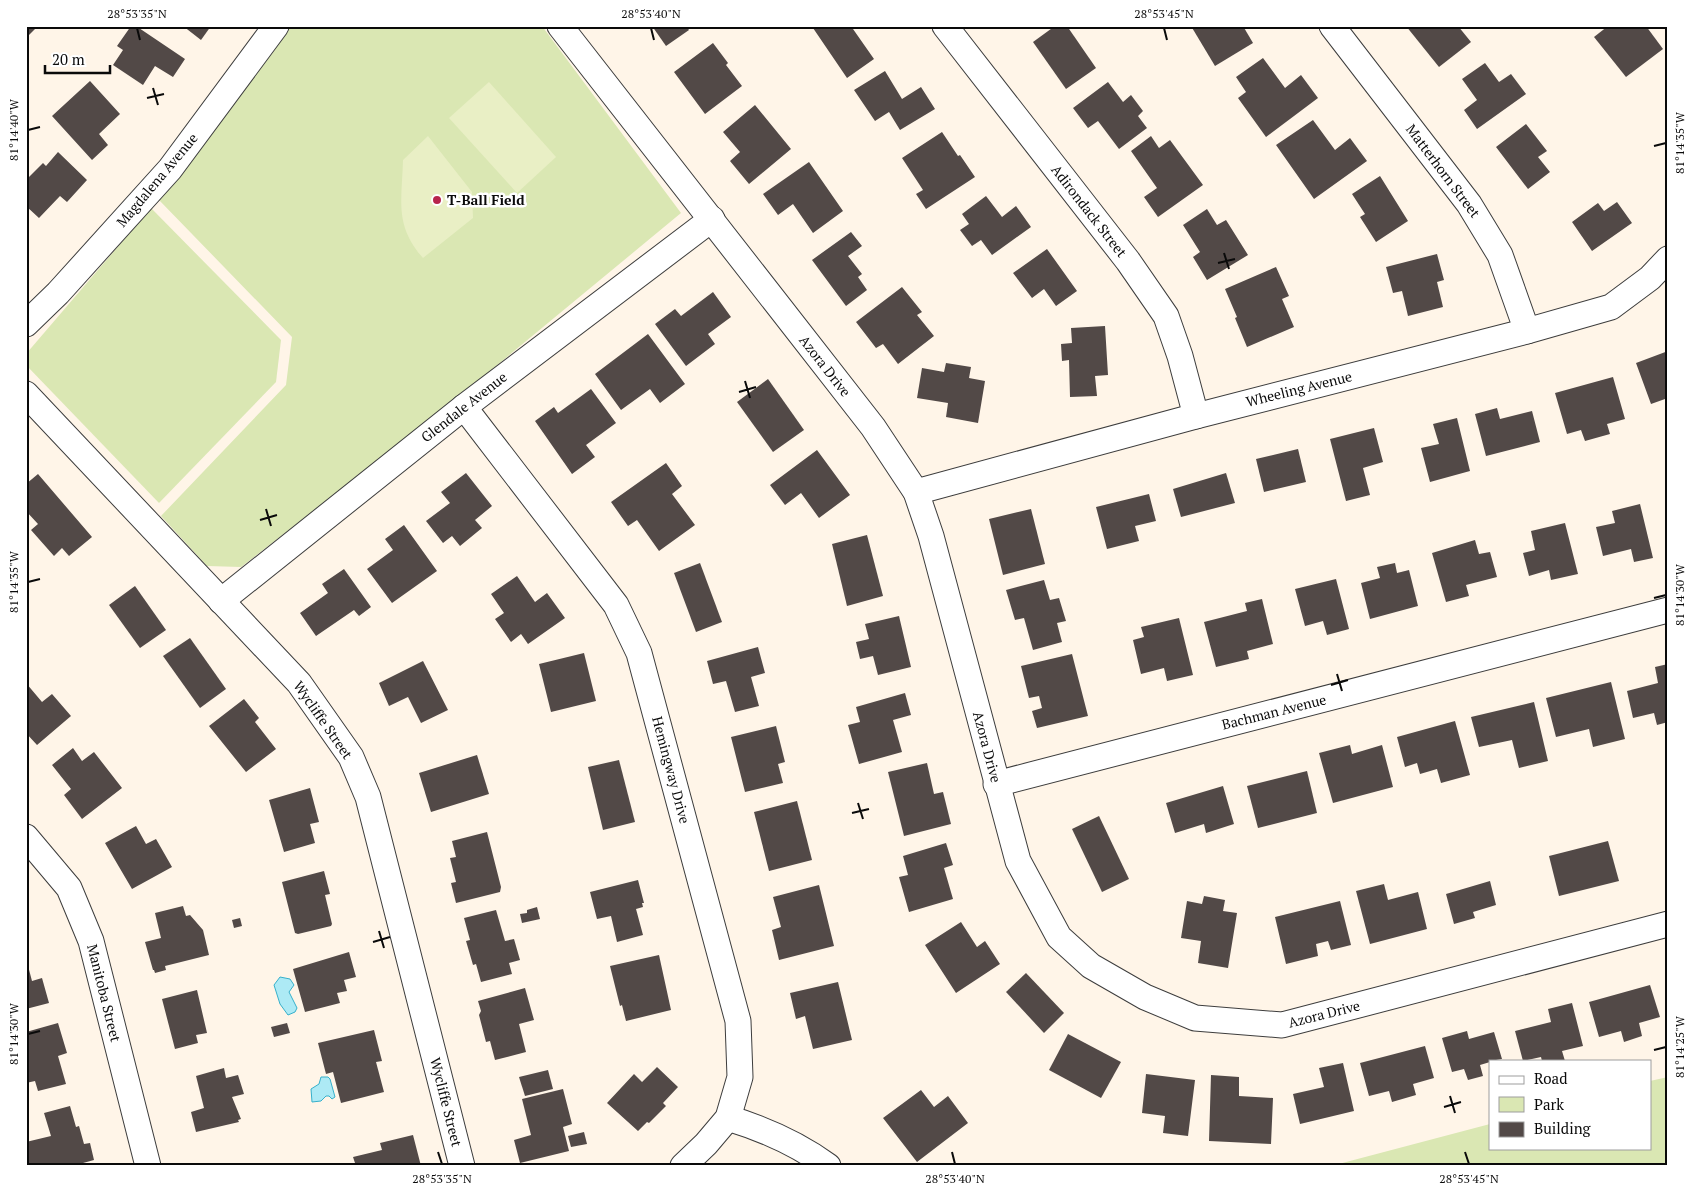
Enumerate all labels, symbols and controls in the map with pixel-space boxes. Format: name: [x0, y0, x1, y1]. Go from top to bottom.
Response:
text: 28°53'35"N: [107, 6, 167, 21]
text: 28°53'40"N: [621, 6, 681, 21]
text: 28°53'45"N: [1134, 6, 1194, 21]
scale bar: [45, 42, 110, 74]
text: 20 m: [52, 49, 85, 69]
text: 81°14'40"W: [6, 98, 21, 161]
text: 81°14'35"W: [1672, 111, 1687, 174]
street label: Matterhorn Street: [1402, 120, 1485, 222]
street label: Magdalena Avenue: [112, 129, 202, 231]
street label: Adirondack Street: [1047, 161, 1132, 261]
place label: T-Ball Field: [447, 190, 525, 209]
marker: T-Ball Field: [431, 194, 443, 206]
street label: Azora Drive: [795, 331, 855, 400]
street label: Wheeling Avenue: [1244, 366, 1354, 411]
street label: Glendale Avenue: [417, 367, 511, 446]
text: 81°14'35"W: [6, 550, 21, 613]
text: 81°14'30"W: [1672, 563, 1687, 626]
street label: Wycliffe Street: [289, 677, 358, 763]
street label: Bachman Avenue: [1220, 689, 1328, 734]
street label: Azora Drive: [969, 709, 1006, 785]
street label: Hemingway Drive: [648, 714, 695, 826]
street label: Manitoba Street: [83, 942, 126, 1045]
street label: Azora Drive: [1286, 995, 1362, 1032]
text: 81°14'30"W: [6, 1002, 21, 1065]
text: 81°14'25"W: [1672, 1015, 1687, 1078]
street label: Wycliffe Street: [426, 1055, 467, 1149]
legend: [1489, 1060, 1652, 1150]
text: Road: [1534, 1068, 1567, 1088]
text: Park: [1534, 1094, 1564, 1114]
text: Building: [1534, 1118, 1592, 1138]
text: 28°53'35"N: [412, 1171, 472, 1186]
text: 28°53'40"N: [925, 1171, 985, 1186]
text: 28°53'45"N: [1439, 1171, 1499, 1186]

